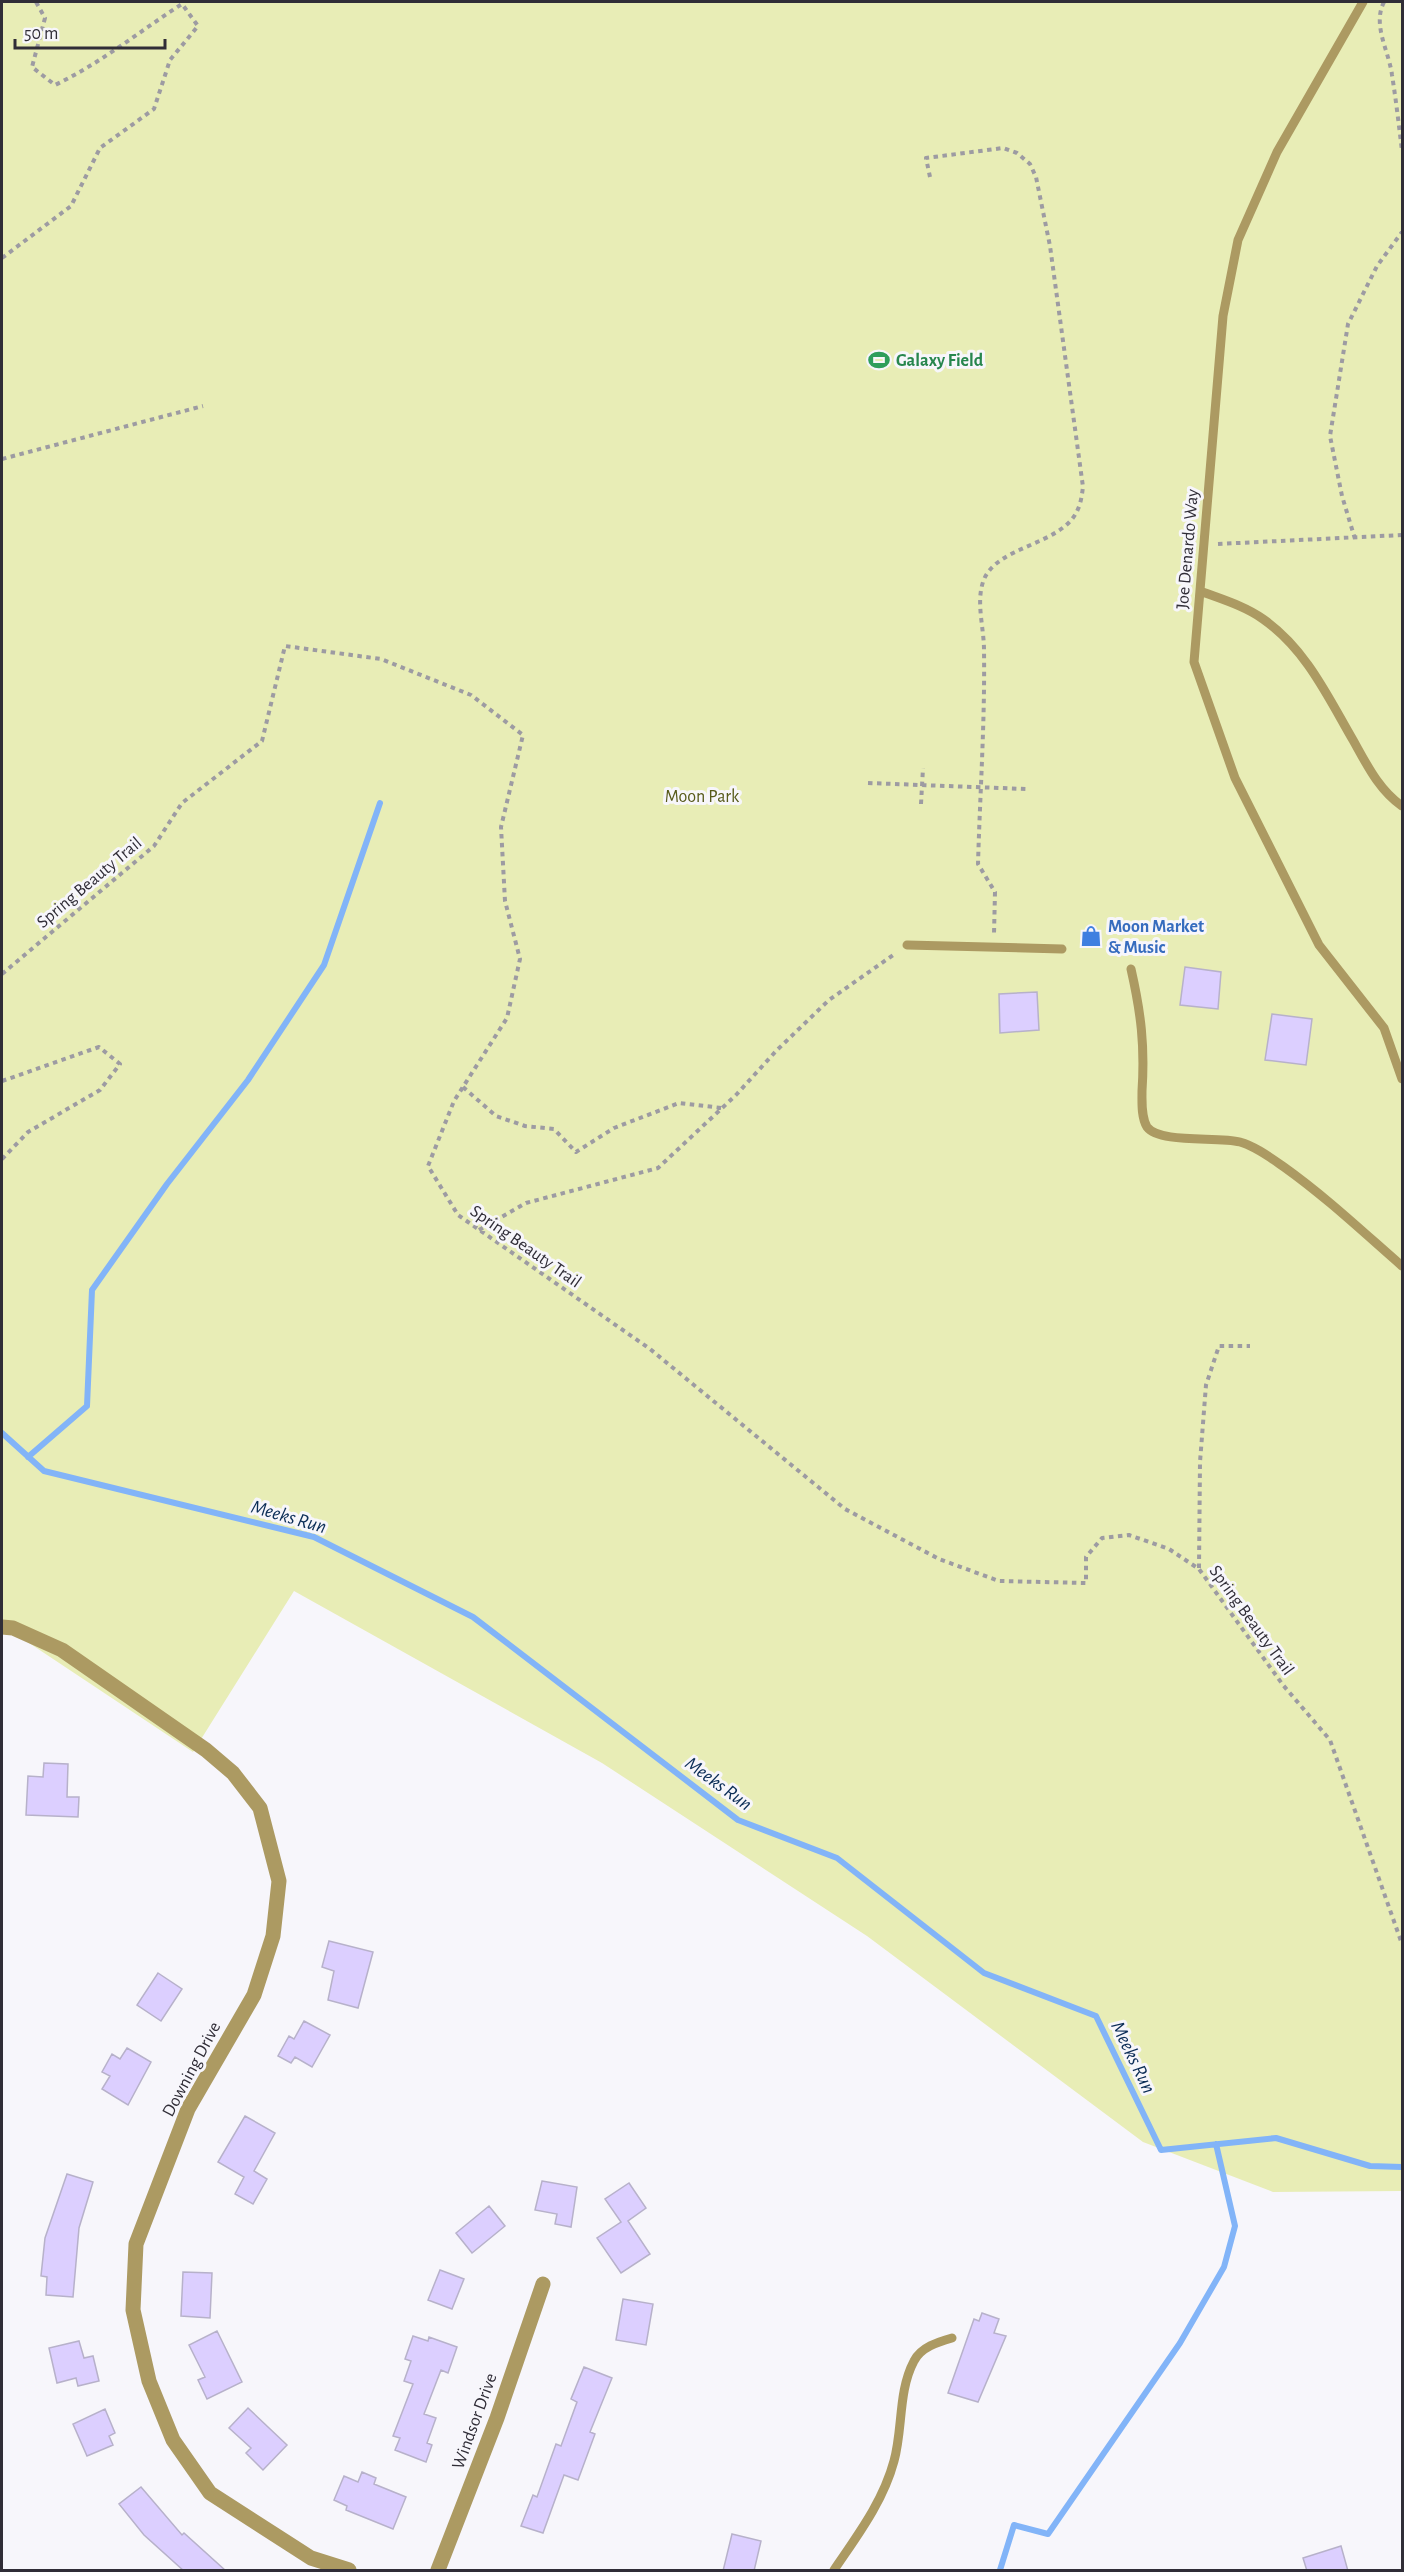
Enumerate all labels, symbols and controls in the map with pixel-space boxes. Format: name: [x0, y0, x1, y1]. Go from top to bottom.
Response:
scale bar: [15, 12, 165, 50]
text: 50 m: [24, 25, 58, 43]
sports icon: Galaxy Field: [867, 348, 891, 372]
place label: Galaxy Field: [896, 352, 984, 370]
street label: Joe Denardo Way: [1174, 488, 1202, 610]
park label: Moon Park: [665, 788, 740, 806]
street label: Spring Beauty Trail: [34, 834, 146, 932]
place label: Moon Market & Music: [1108, 918, 1204, 957]
shop icon: Moon Market & Music: [1079, 924, 1103, 948]
street label: Spring Beauty Trail: [467, 1202, 584, 1292]
water label: Meeks Run: [249, 1497, 329, 1537]
street label: Spring Beauty Trail: [1205, 1562, 1297, 1679]
water label: Meeks Run: [681, 1753, 756, 1815]
water label: Meeks Run: [1107, 2018, 1159, 2097]
street label: Downing Drive: [159, 2019, 224, 2120]
street label: Windsor Drive: [449, 2371, 501, 2472]

